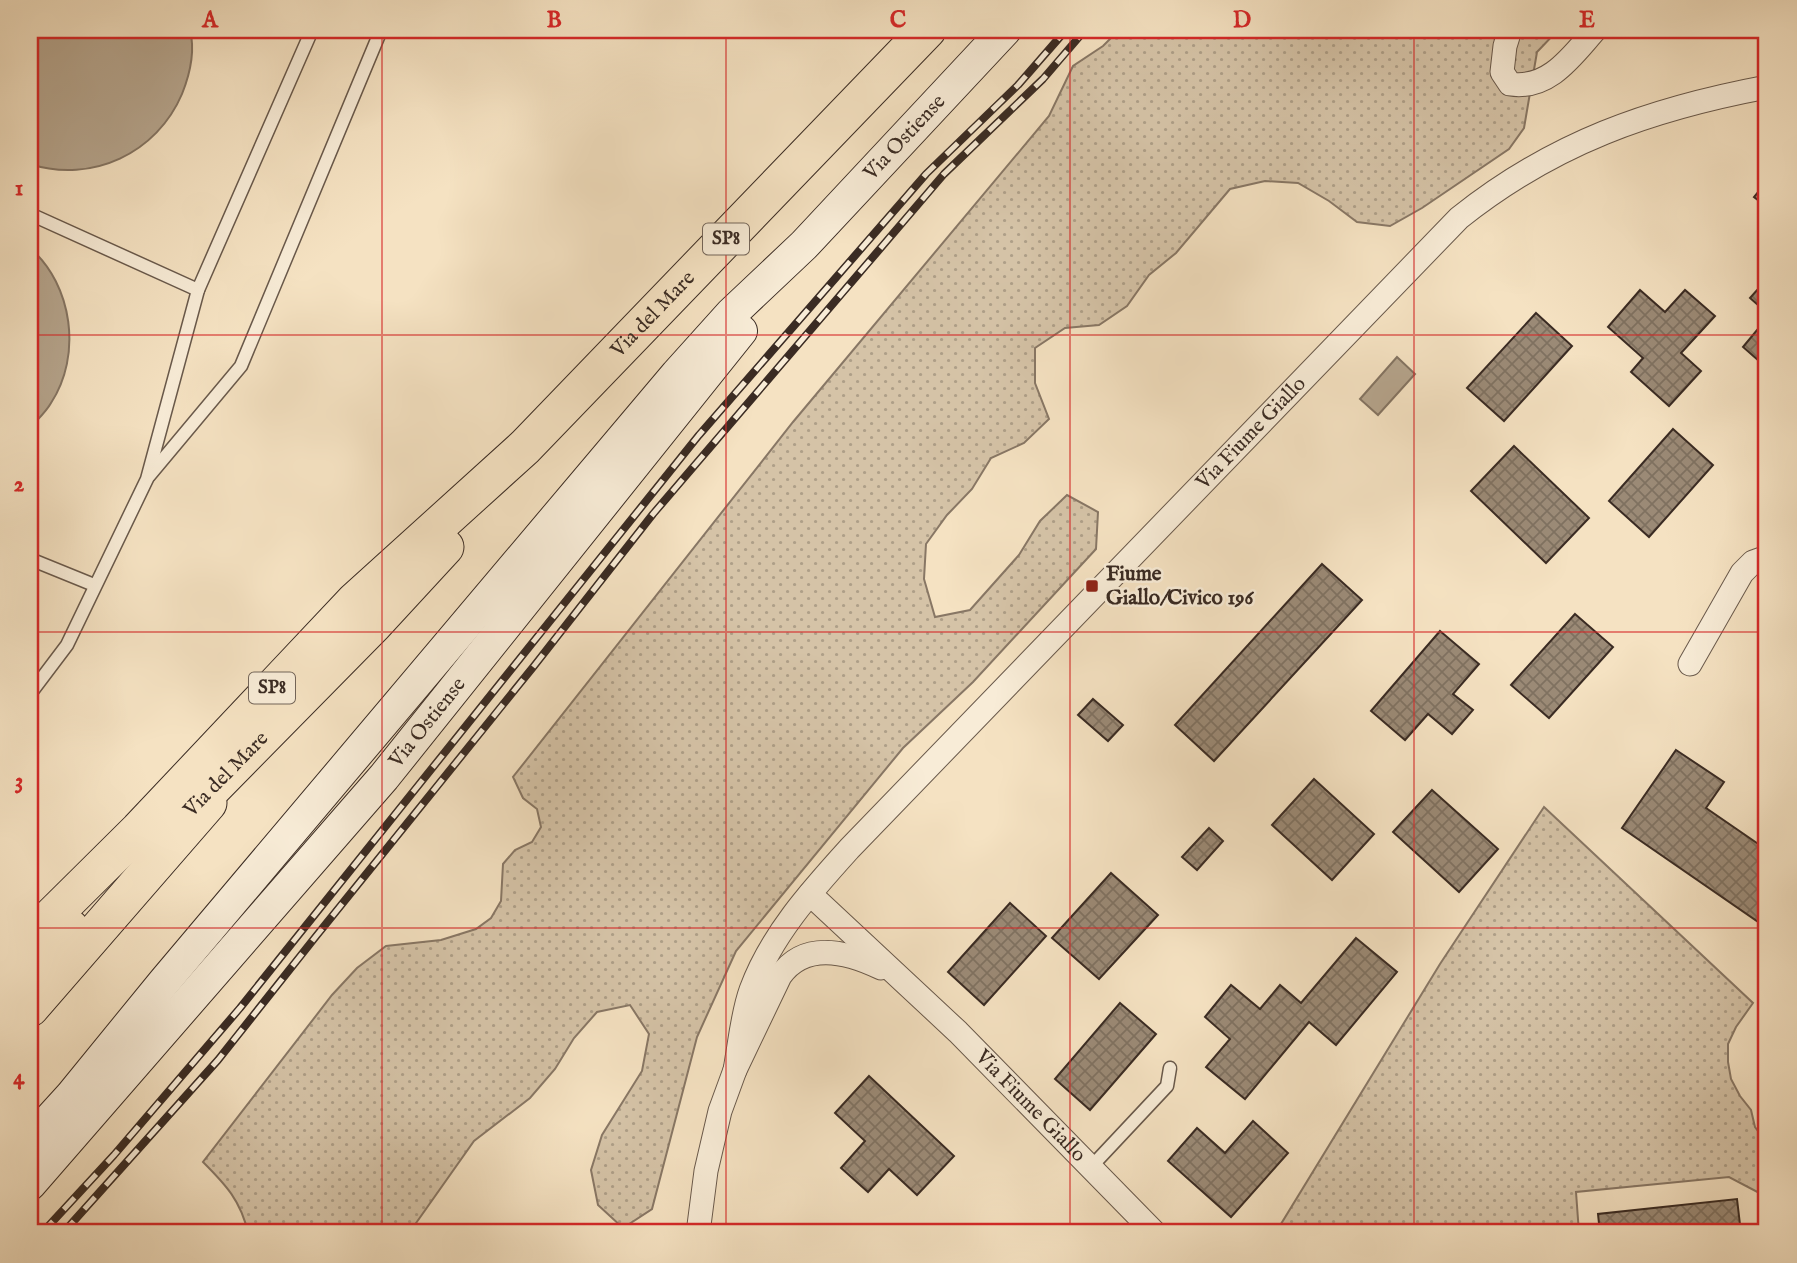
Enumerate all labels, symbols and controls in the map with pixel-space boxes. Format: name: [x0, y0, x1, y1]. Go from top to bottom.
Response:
text: A: [201, 6, 219, 35]
text: B: [546, 6, 562, 35]
text: C: [890, 6, 907, 35]
text: D: [1233, 6, 1251, 35]
text: E: [1579, 6, 1595, 35]
street label: Via Ostiense: [857, 88, 952, 187]
text: 1: [15, 174, 23, 203]
road number: SP8: [703, 224, 749, 255]
street label: Via del Mare: [604, 265, 701, 364]
street label: Via Fiume Giallo: [1189, 371, 1312, 496]
text: 2: [14, 470, 25, 499]
place label: Fiume Giallo/Civico 196: [1106, 561, 1254, 612]
marker: Fiume Giallo/Civico 196: [1084, 578, 1100, 594]
street label: Via Ostiense: [382, 672, 472, 774]
road number: SP8: [249, 673, 295, 704]
street label: Via del Mare: [177, 725, 275, 824]
text: 3: [15, 767, 23, 796]
street label: Via Fiume Giallo: [969, 1043, 1092, 1168]
text: 4: [13, 1063, 25, 1092]

